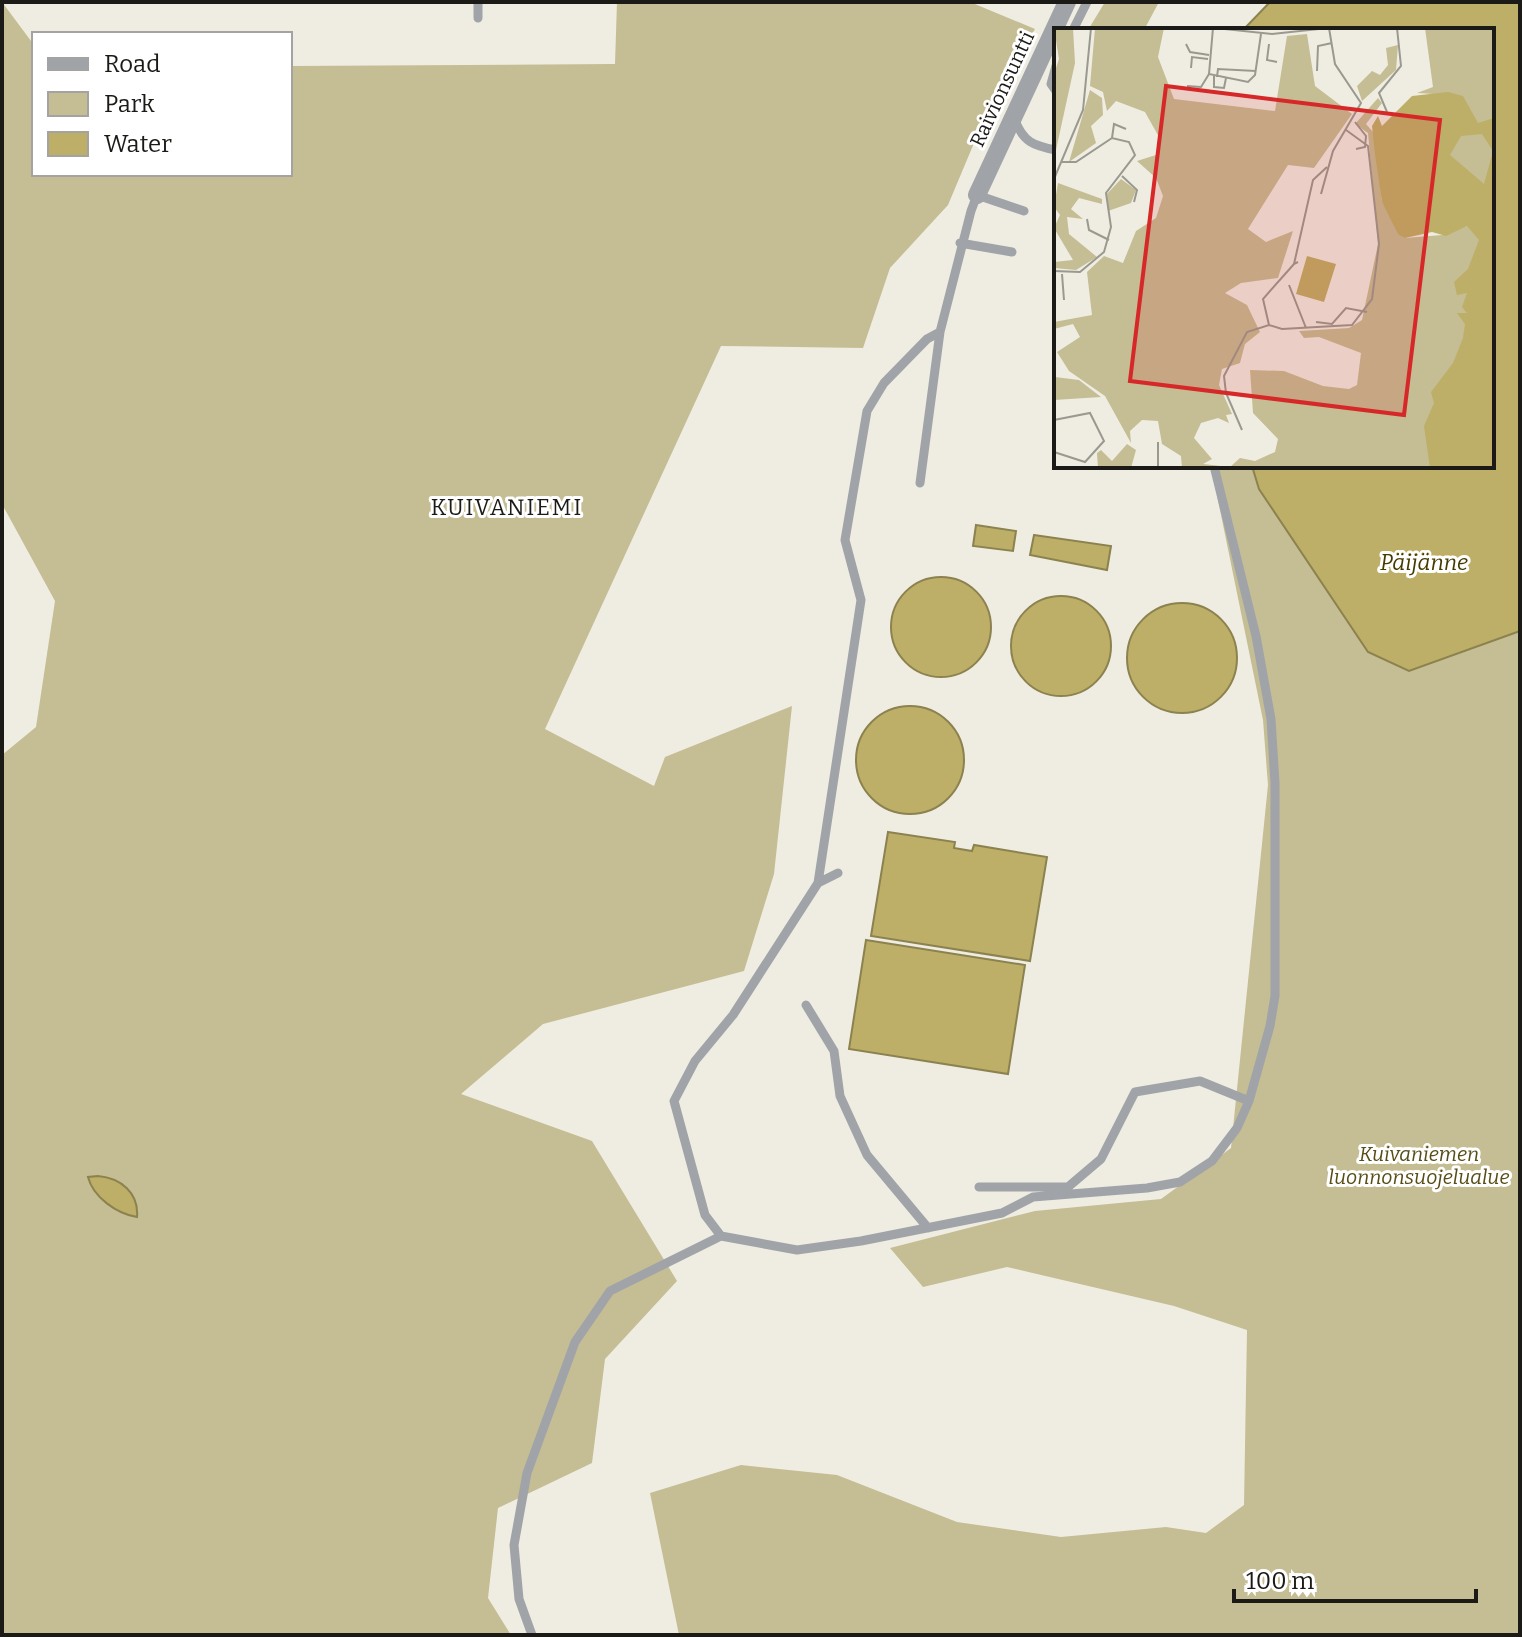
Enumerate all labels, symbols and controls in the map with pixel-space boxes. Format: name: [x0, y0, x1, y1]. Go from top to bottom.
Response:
street label: Raivionsuntti: [965, 27, 1039, 151]
inset map: [1054, 28, 1494, 468]
legend: [32, 32, 292, 176]
text: Road: [104, 50, 160, 78]
text: Park: [104, 90, 155, 118]
text: Water: [104, 130, 172, 158]
district label: KUIVANIEMI: [431, 494, 583, 521]
water label: Päijänne: [1380, 549, 1468, 576]
park label: Kuivaniemen luonnonsuojelualue: [1329, 1142, 1509, 1190]
scale bar: [1234, 1553, 1476, 1603]
text: 100 m: [1246, 1567, 1314, 1595]

